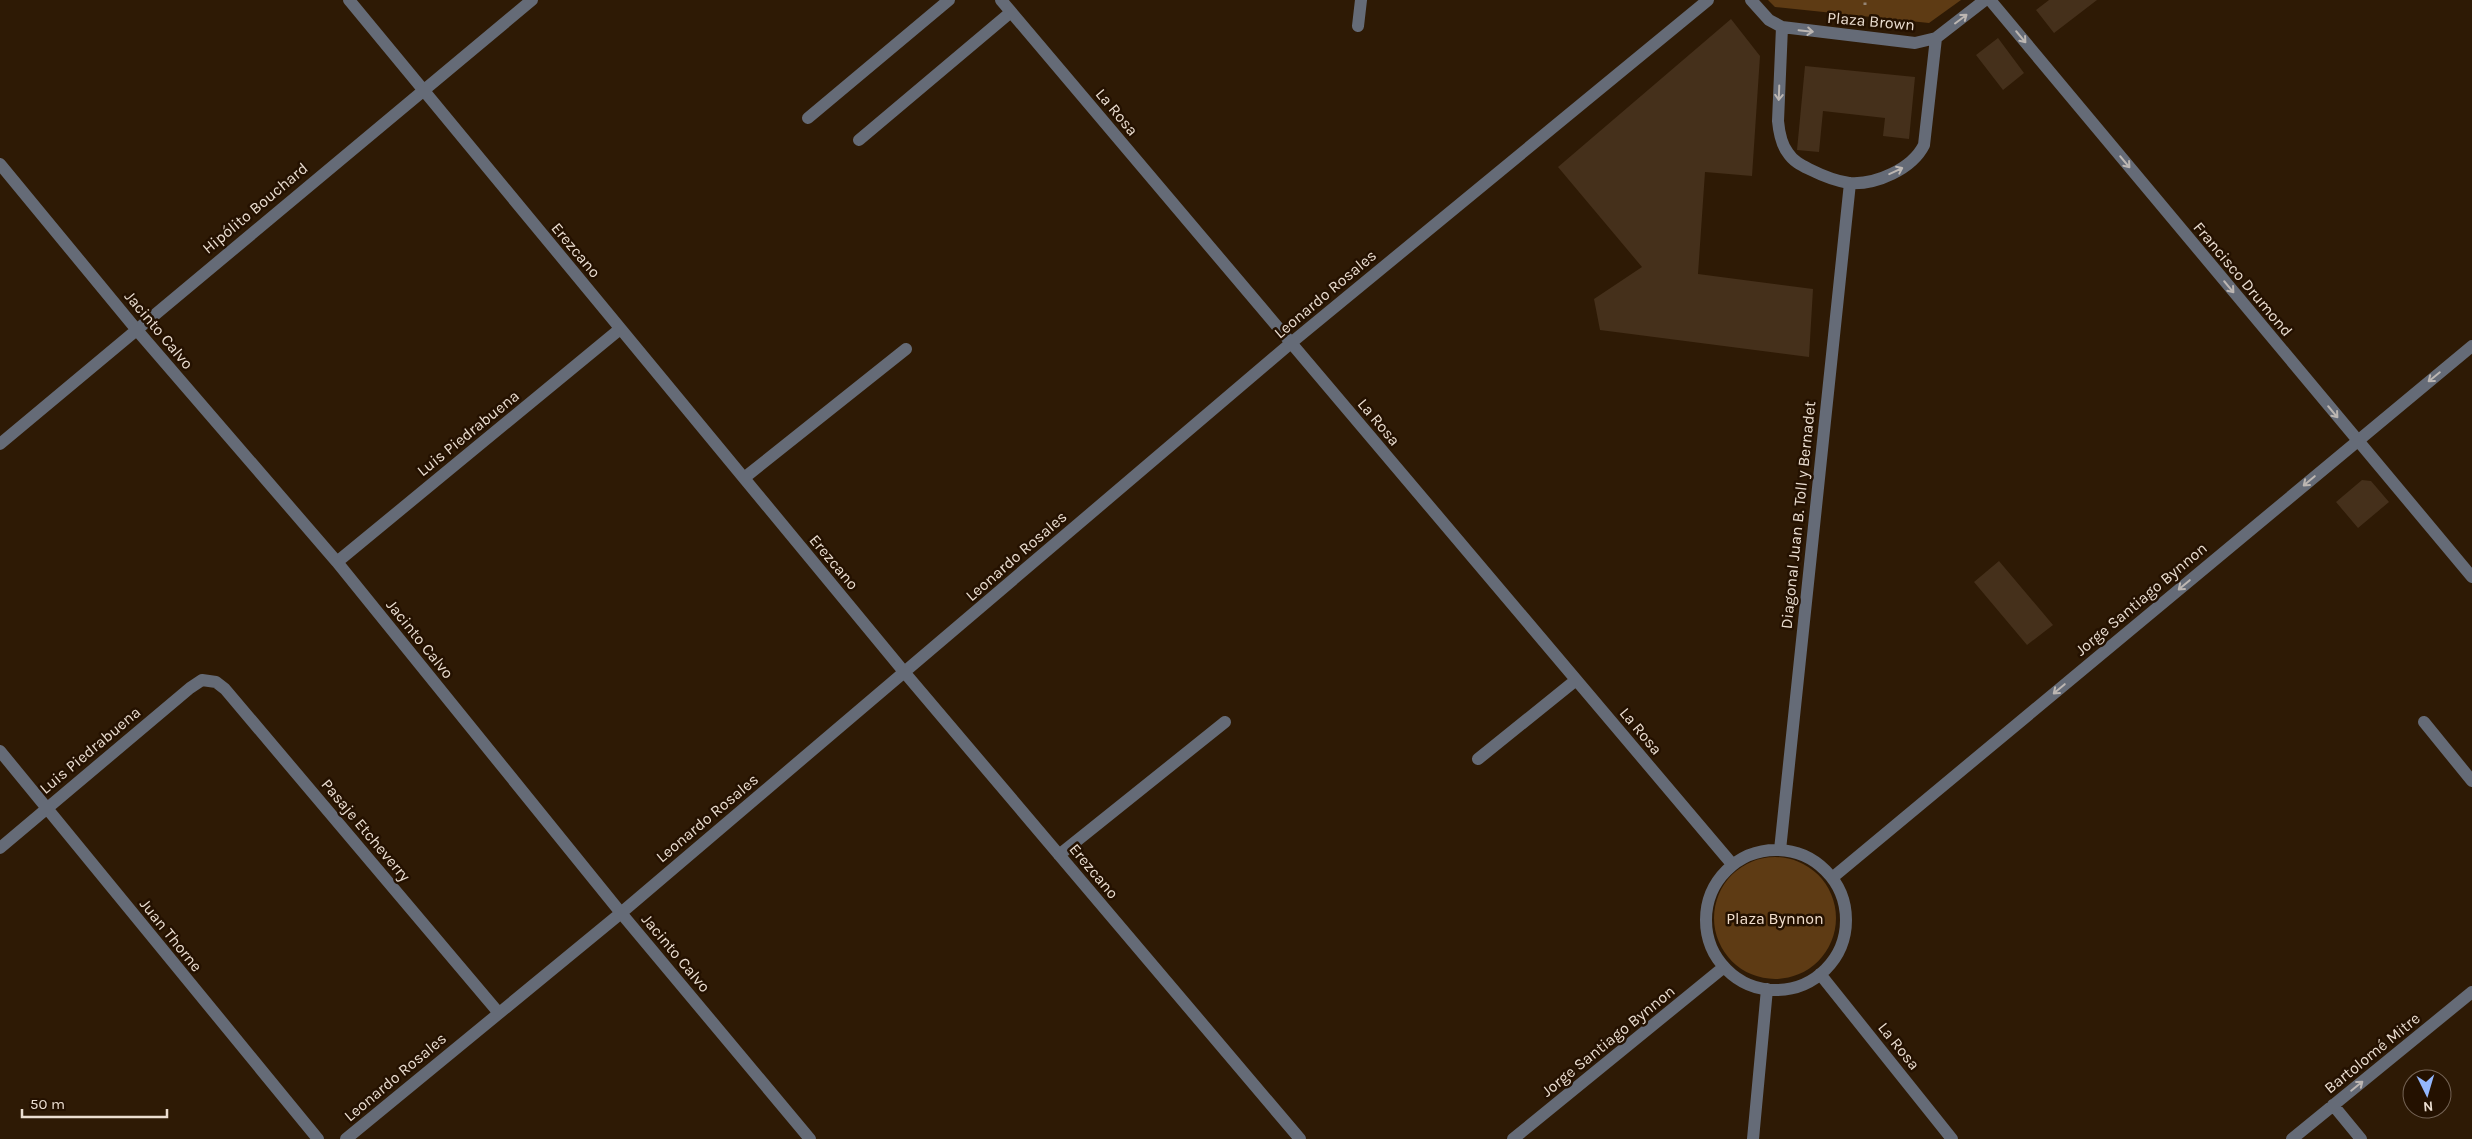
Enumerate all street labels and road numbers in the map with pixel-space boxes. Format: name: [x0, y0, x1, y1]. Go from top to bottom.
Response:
street label: Plaza Brown: [1826, 8, 1916, 34]
street label: La Rosa: [1092, 84, 1142, 140]
street label: Hipólito Bouchard: [198, 158, 312, 258]
street label: Francisco Drumond: [2190, 218, 2296, 340]
street label: Erezcano: [547, 219, 605, 281]
street label: Leonardo Rosales: [1270, 246, 1380, 342]
street label: Jacinto Calvo: [121, 287, 197, 373]
street label: Luis Piedrabuena: [413, 386, 523, 480]
street label: La Rosa: [1354, 394, 1404, 450]
street label: Diagonal Juan B. Toll y Bernadet: [1777, 400, 1819, 630]
street label: Leonardo Rosales: [962, 507, 1070, 605]
street label: Erezcano: [805, 531, 863, 593]
street label: Jorge Santiago Bynnon: [2071, 538, 2211, 660]
street label: Jacinto Calvo: [382, 596, 458, 682]
street label: Luis Piedrabuena: [36, 702, 144, 798]
street label: La Rosa: [1616, 703, 1666, 759]
street label: Leonardo Rosales: [652, 770, 762, 866]
street label: Pasaje Etcheverry: [317, 775, 415, 886]
street label: Erezcano: [1065, 840, 1123, 902]
street label: Juan Thorne: [136, 895, 206, 975]
street label: Jacinto Calvo: [638, 910, 714, 996]
street label: Jorge Santiago Bynnon: [1537, 981, 1679, 1101]
street label: Bartolomé Mitre: [2320, 1009, 2424, 1097]
street label: La Rosa: [1874, 1018, 1924, 1074]
street label: Leonardo Rosales: [340, 1029, 450, 1125]

